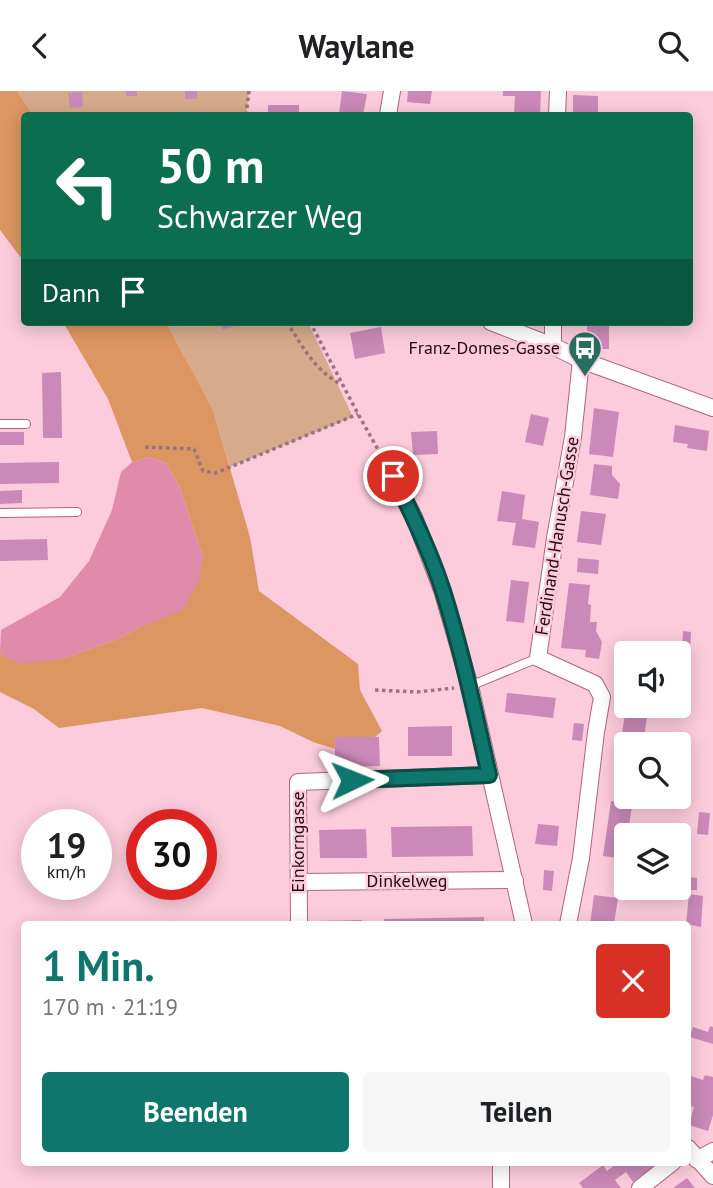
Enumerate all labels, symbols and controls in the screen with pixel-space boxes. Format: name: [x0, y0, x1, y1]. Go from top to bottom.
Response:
text: Waylane: [298, 25, 415, 67]
icon: back: [21, 27, 59, 65]
icon: search: [654, 27, 692, 65]
text: 50 m: [157, 133, 264, 197]
icon: left: [42, 140, 133, 231]
text: Schwarzer Weg: [157, 195, 363, 237]
icon: arrive: [114, 273, 152, 311]
text: Dann: [42, 276, 100, 309]
bus stop icon: Franz-Domes-Gasse: [566, 329, 604, 378]
place label: Franz-Domes-Gasse: [409, 336, 560, 359]
street label: Ferdinand-Hanusch-Gasse: [529, 435, 584, 637]
pin: [363, 446, 423, 506]
icon: arrive: [374, 457, 412, 495]
map controls: [614, 641, 691, 900]
button: sound: [614, 641, 691, 718]
button: search: [614, 732, 691, 809]
position arrow: [315, 743, 389, 817]
street label: Einkorngasse: [286, 791, 309, 893]
speed limit sign: 30: [126, 809, 217, 900]
text: 19: [47, 822, 86, 868]
button: layers: [614, 823, 691, 900]
text: km/h: [47, 860, 86, 883]
street label: Dinkelweg: [367, 869, 447, 892]
text: 1 Min.: [42, 938, 155, 993]
button: close: [596, 944, 670, 1018]
text: 170 m · 21:19: [42, 992, 178, 1021]
button: Beenden: [42, 1072, 349, 1152]
button: Teilen: [363, 1072, 670, 1152]

